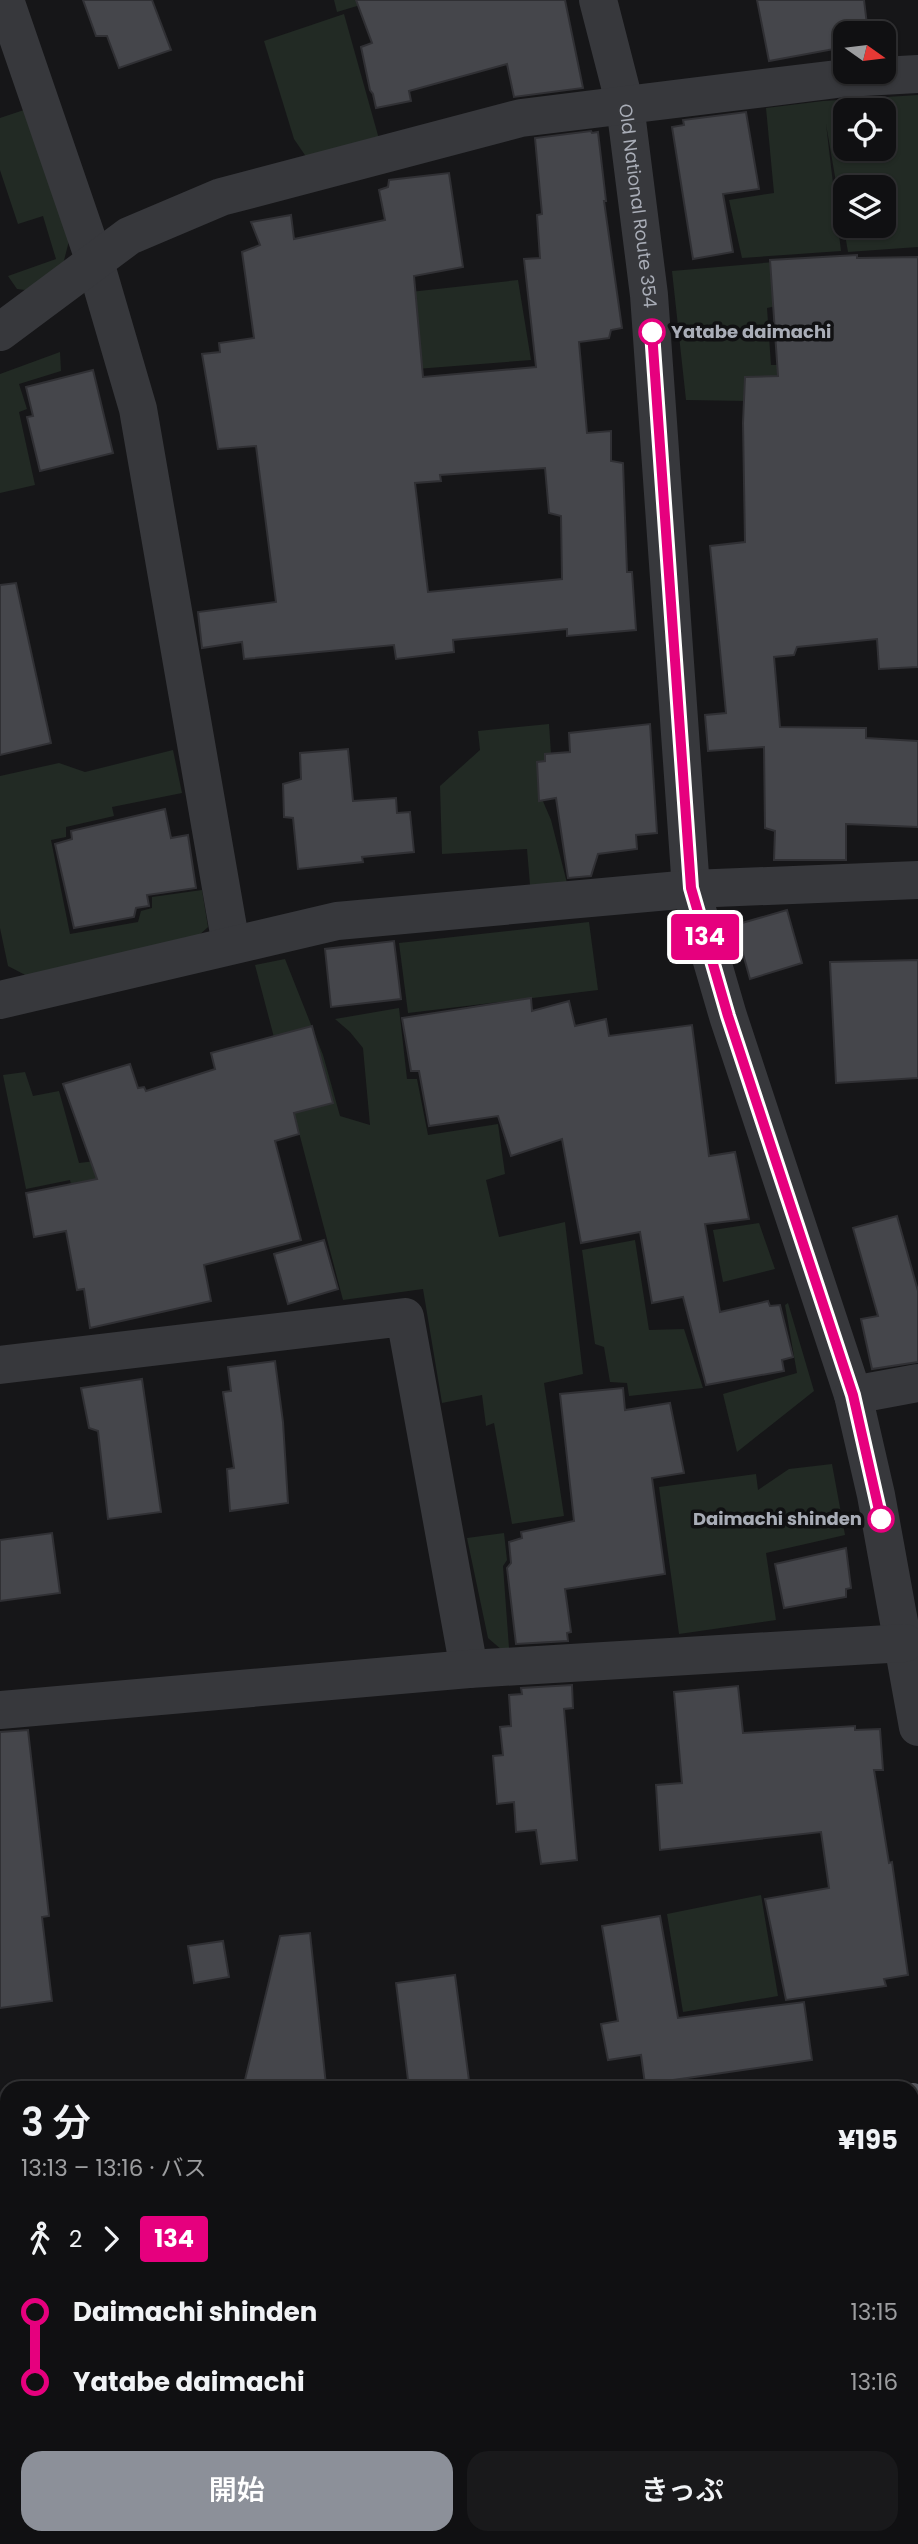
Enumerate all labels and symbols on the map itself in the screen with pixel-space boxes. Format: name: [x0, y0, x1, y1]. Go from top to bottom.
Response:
north arrow: [833, 21, 896, 84]
street label: Old National Route 354: [613, 102, 663, 309]
marker: Yatabe daimachi: [639, 319, 665, 345]
place label: Yatabe daimachi: [671, 319, 831, 344]
line badge: 134: [665, 914, 745, 960]
place label: Daimachi shinden: [693, 1506, 862, 1531]
marker: Daimachi shinden: [868, 1506, 894, 1532]

